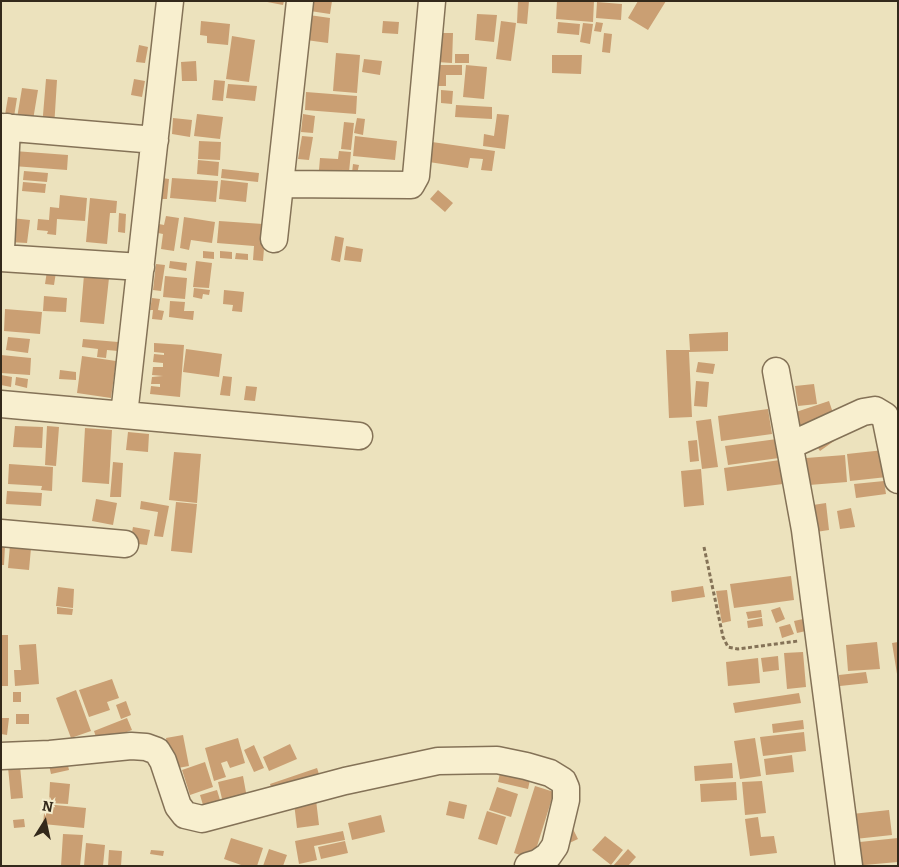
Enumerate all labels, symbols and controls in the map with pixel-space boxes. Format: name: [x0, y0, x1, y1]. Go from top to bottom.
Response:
north arrow: [20, 797, 70, 847]
text: N: [41, 797, 54, 816]

